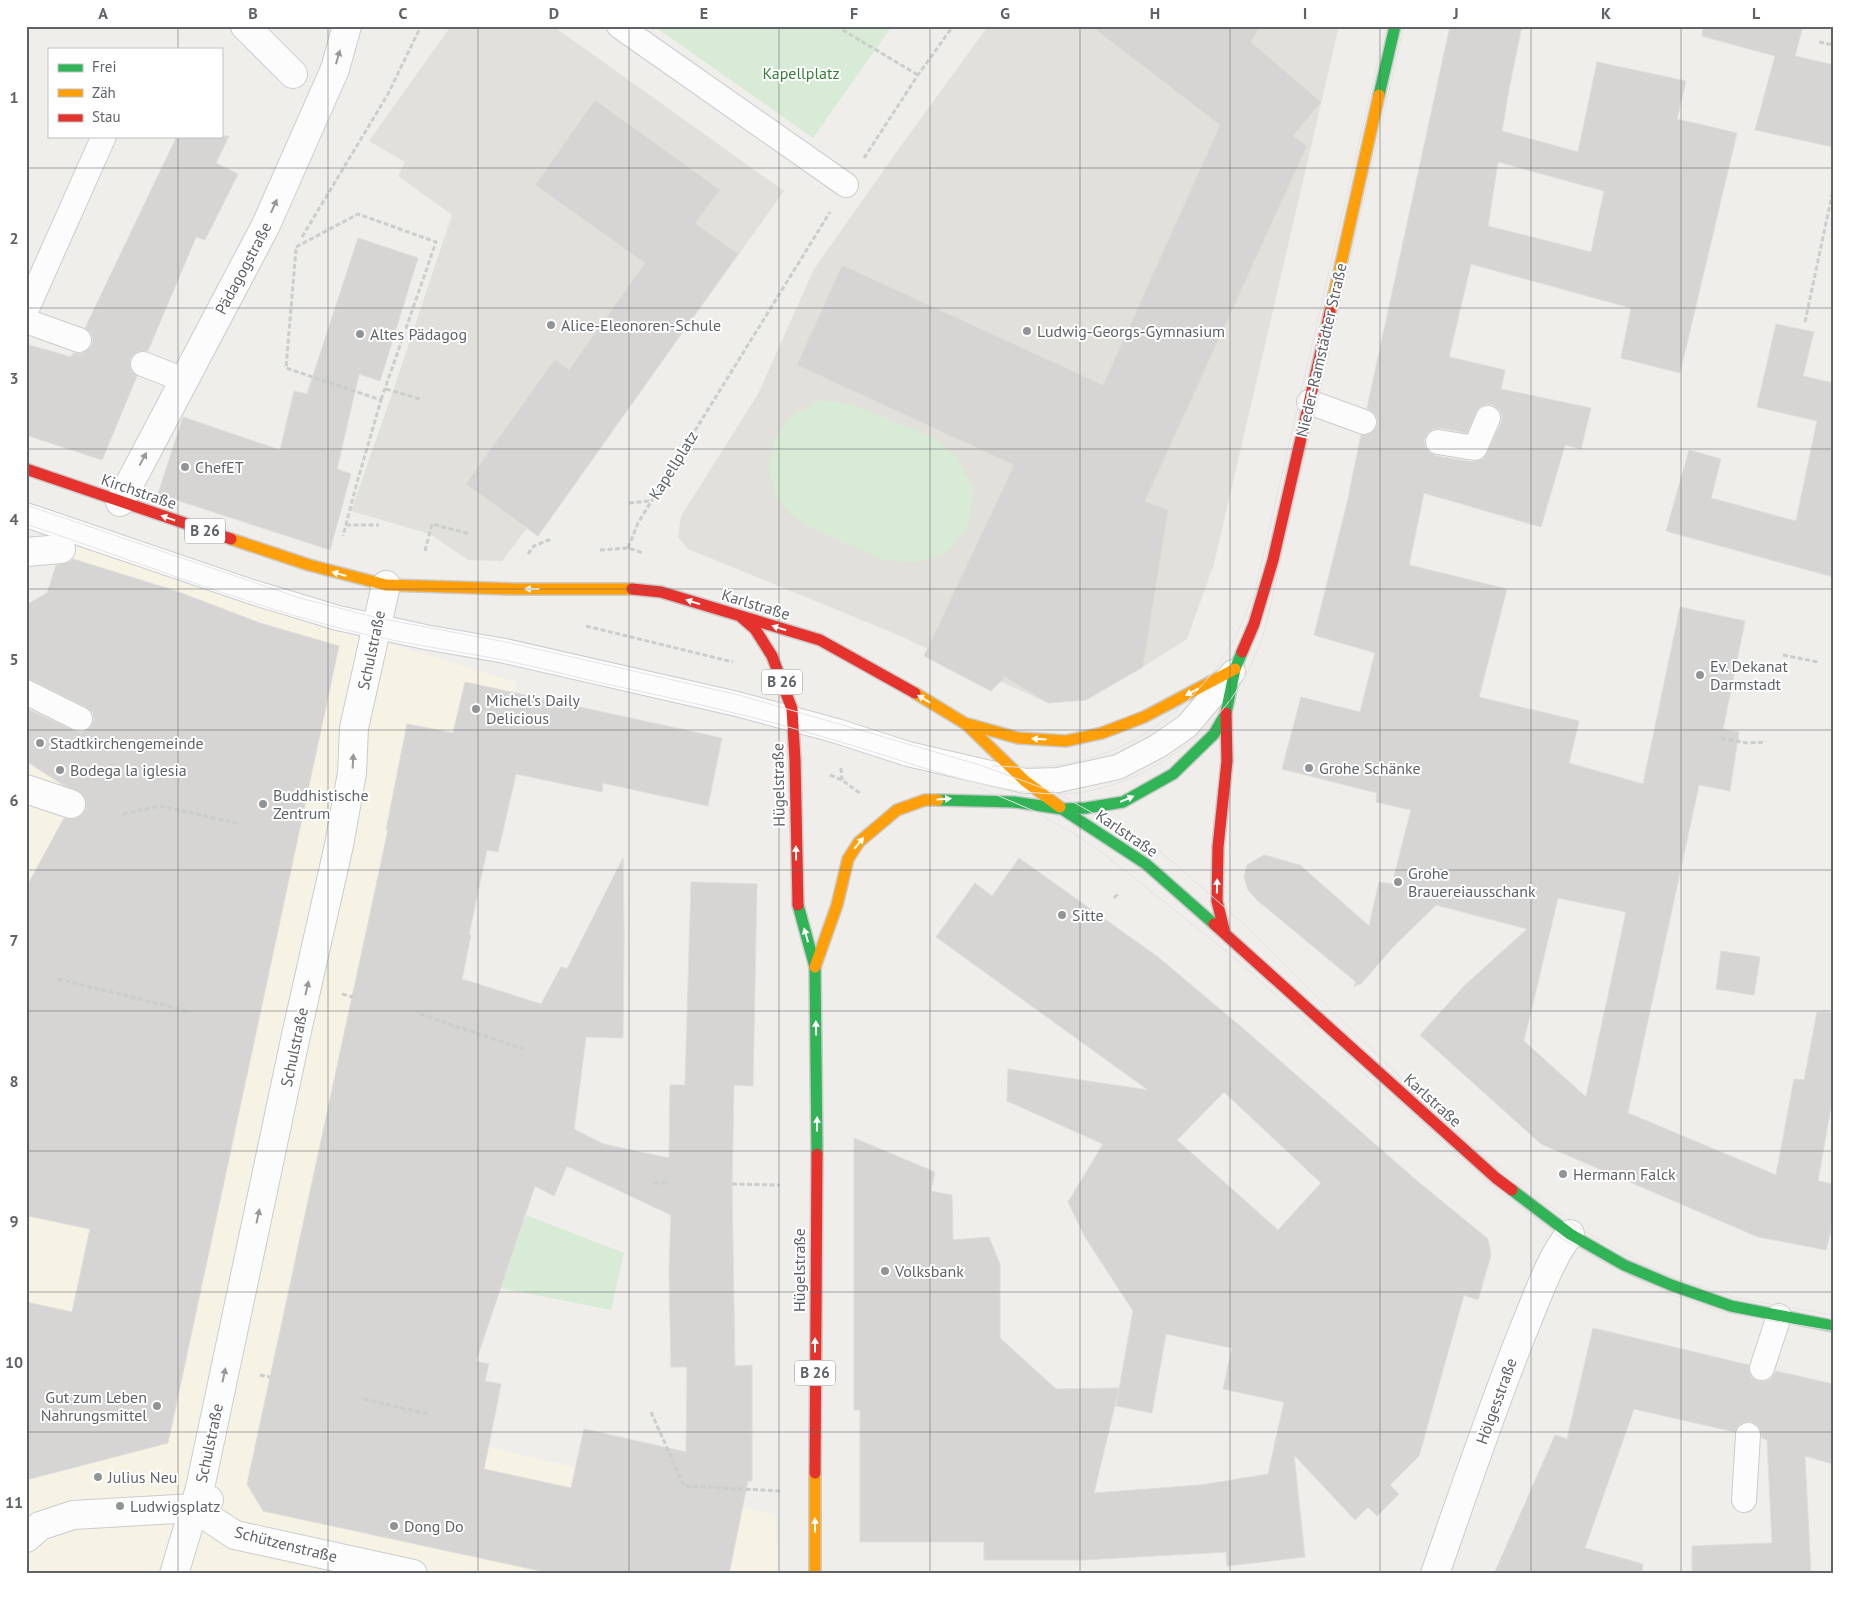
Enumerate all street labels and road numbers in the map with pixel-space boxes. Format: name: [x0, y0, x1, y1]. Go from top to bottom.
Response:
street label: Pädagogstraße: [210, 218, 276, 318]
street label: Nieder-Ramstädter Straße: [1291, 261, 1351, 439]
street label: Kapellplatz: [644, 427, 702, 503]
street label: Kirchstraße: [99, 469, 179, 513]
road number: B 26: [185, 518, 225, 544]
street label: Karlstraße: [719, 584, 793, 624]
street label: Schulstraße: [353, 608, 389, 692]
road number: B 26: [762, 670, 802, 694]
street label: Hügelstraße: [767, 743, 789, 827]
street label: Karlstraße: [1092, 805, 1162, 861]
street label: Schulstraße: [276, 1005, 312, 1089]
street label: Karlstraße: [1400, 1069, 1466, 1131]
street label: Hügelstraße: [789, 1228, 809, 1312]
street label: Hölgesstraße: [1471, 1355, 1521, 1447]
road number: B 26: [795, 1360, 835, 1386]
street label: Schulstraße: [191, 1401, 227, 1485]
street label: Schützenstraße: [232, 1522, 340, 1566]

